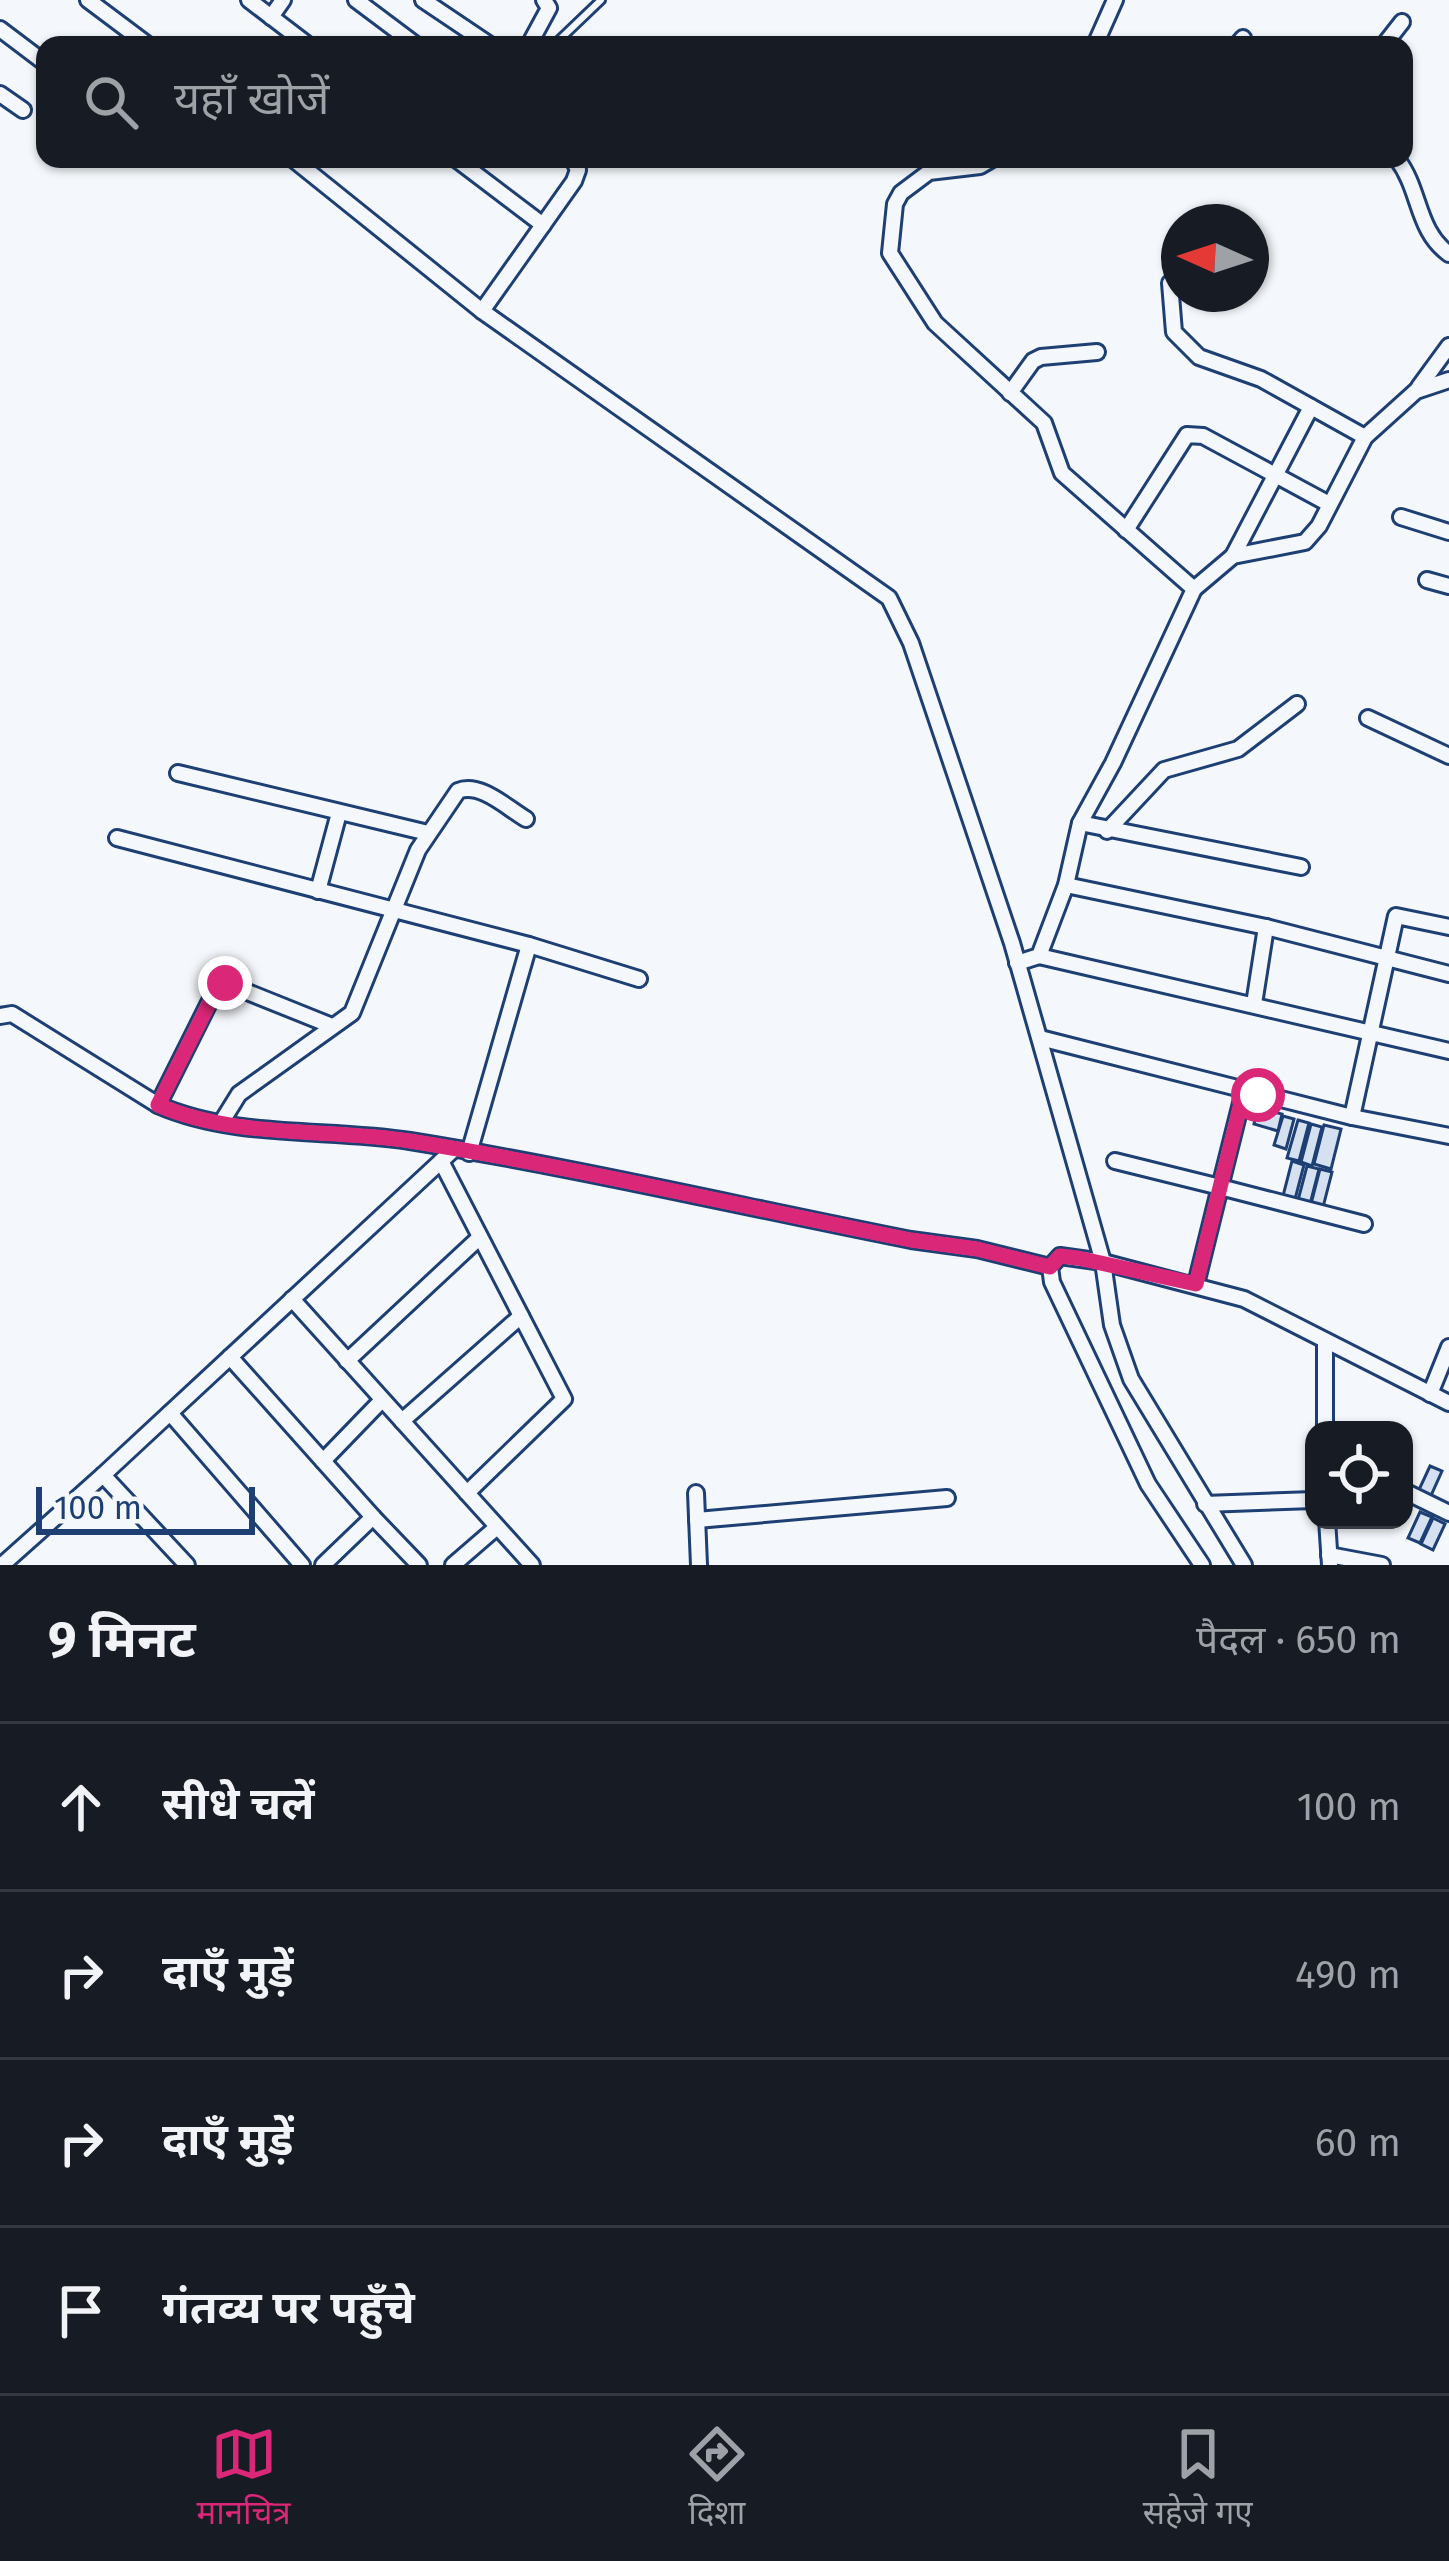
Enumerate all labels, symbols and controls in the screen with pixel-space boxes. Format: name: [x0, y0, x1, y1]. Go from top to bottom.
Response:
search box: [36, 36, 1413, 168]
icon: search: [78, 69, 144, 135]
text: यहाँ खोजें: [174, 72, 329, 126]
north arrow: [1161, 204, 1269, 312]
route end: [198, 956, 252, 1010]
route start: [1231, 1068, 1285, 1122]
map controls: [1305, 1421, 1413, 1529]
button: locate: [1305, 1421, 1413, 1529]
scale bar: [36, 1481, 255, 1534]
text: 100 m: [54, 1488, 142, 1528]
text: 9 मिनट: [48, 1609, 196, 1671]
text: पैदल · 650 m: [1196, 1617, 1401, 1663]
icon: ahead: [48, 1774, 114, 1840]
text: सीधे चलें: [162, 1777, 315, 1831]
text: 100 m: [1297, 1784, 1401, 1830]
icon: right: [48, 1942, 114, 2008]
text: दाएँ मुड़ें: [162, 1945, 294, 1999]
text: 490 m: [1295, 1952, 1401, 1998]
icon: right: [48, 2110, 114, 2176]
text: दाएँ मुड़ें: [162, 2113, 294, 2167]
text: 60 m: [1315, 2120, 1401, 2166]
icon: arrive: [48, 2278, 114, 2344]
text: गंतव्य पर पहुँचे: [162, 2281, 415, 2335]
tab: मानचित्र: [196, 2421, 291, 2537]
tab: दिशा: [684, 2421, 750, 2537]
tab: सहेजे गए: [1143, 2421, 1253, 2537]

